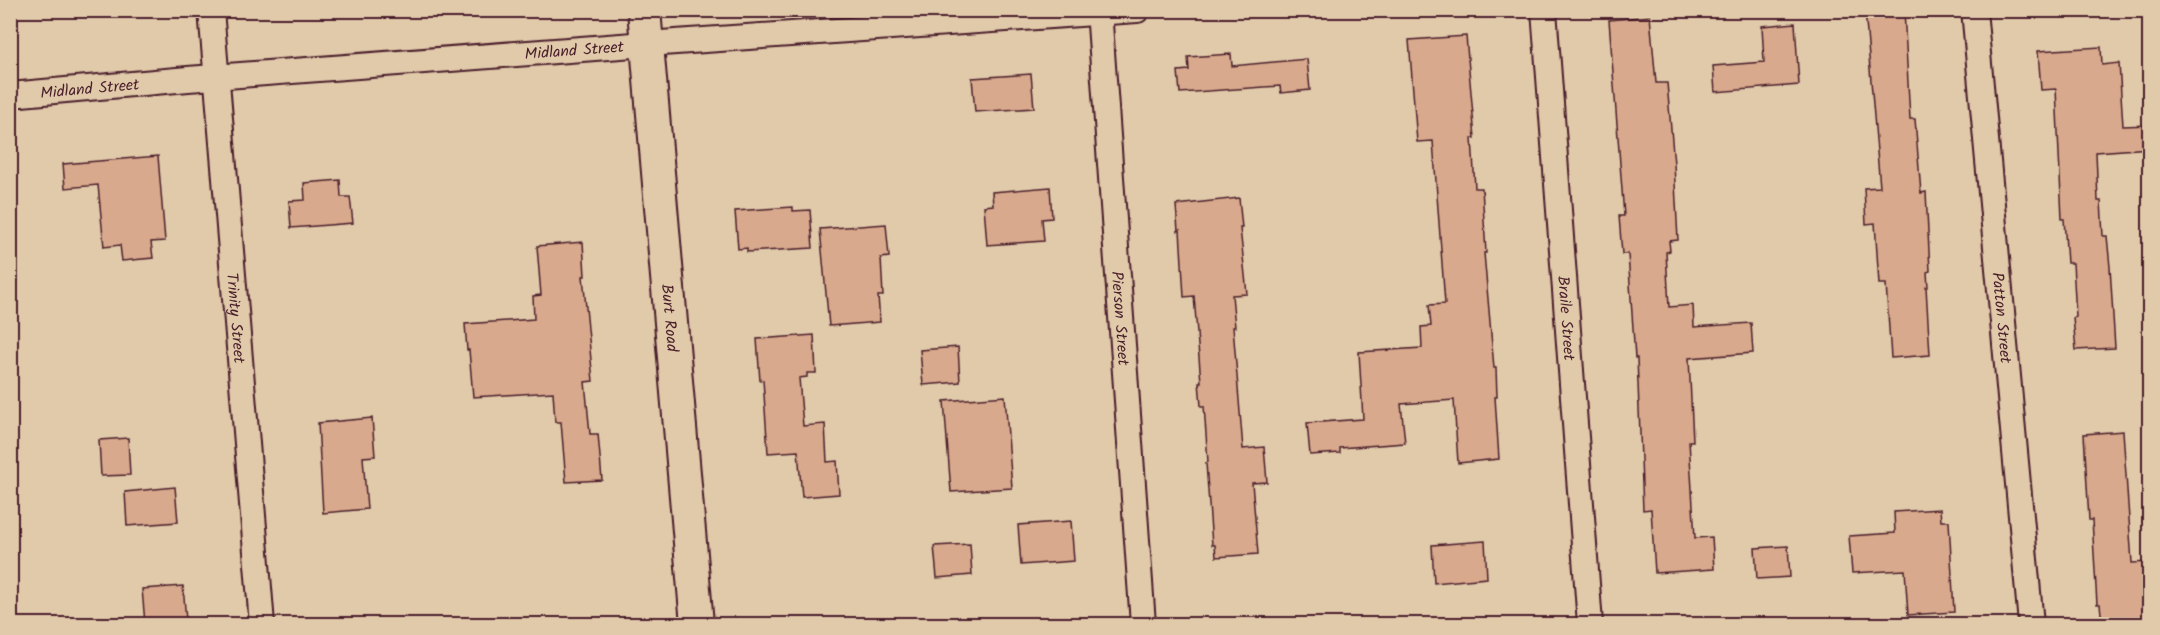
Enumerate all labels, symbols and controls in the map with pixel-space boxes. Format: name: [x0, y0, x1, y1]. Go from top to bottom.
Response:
street label: Midland Street: [524, 35, 626, 67]
street label: Midland Street: [39, 72, 141, 106]
street label: Pierson Street: [1104, 270, 1135, 367]
street label: Patton Street: [1984, 271, 2018, 365]
street label: Trinity Street: [219, 272, 251, 365]
street label: Braile Street: [1550, 275, 1581, 362]
street label: Burt Road: [654, 283, 685, 354]

